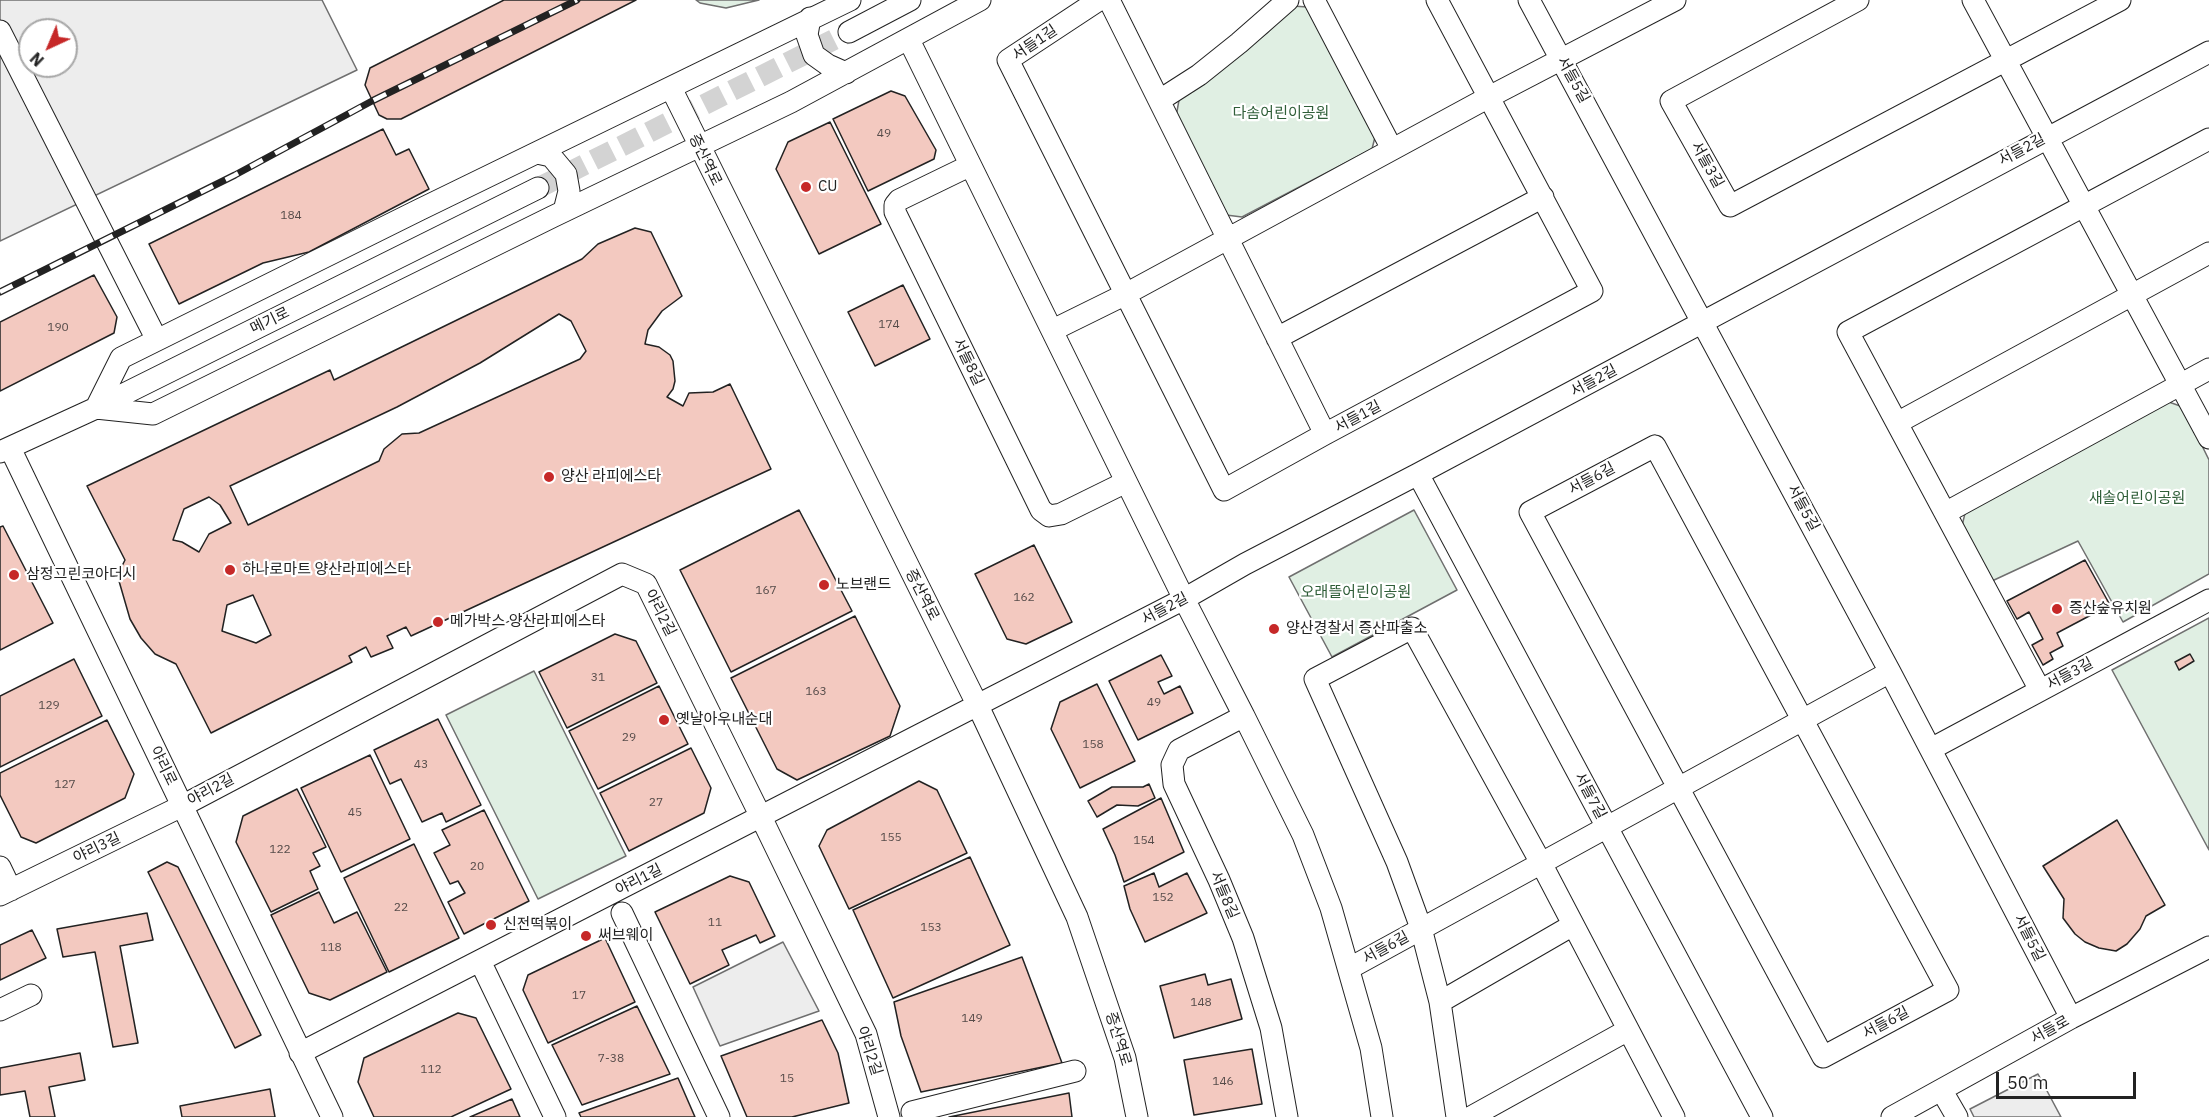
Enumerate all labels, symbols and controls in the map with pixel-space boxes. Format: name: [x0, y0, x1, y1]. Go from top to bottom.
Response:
north arrow: [18, 18, 78, 78]
street label: 서들1길: [1009, 21, 1061, 65]
text: N: [26, 48, 48, 71]
street label: 서들5길: [1553, 54, 1593, 106]
park label: 다솜어린이공원: [1233, 105, 1329, 123]
house number: 49: [877, 127, 891, 141]
street label: 서들2길: [1996, 130, 2048, 170]
street label: 증산역로: [685, 131, 725, 189]
street label: 서들3길: [1687, 139, 1727, 191]
place label: CU: [818, 178, 837, 196]
marker: CU: [799, 180, 813, 194]
house number: 184: [280, 209, 302, 223]
street label: 메기로: [247, 304, 293, 338]
house number: 174: [878, 318, 900, 332]
house number: 190: [47, 321, 69, 335]
street label: 서들8길: [949, 335, 987, 389]
street label: 서들2길: [1568, 361, 1620, 401]
street label: 서들1길: [1332, 397, 1384, 437]
street label: 서들6길: [1566, 459, 1618, 499]
place label: 양산 라피에스타: [561, 468, 661, 486]
marker: 양산 라피에스타: [542, 470, 556, 484]
street label: 서들5길: [1783, 482, 1823, 534]
park label: 새솔어린이공원: [2089, 490, 2185, 508]
place label: 하나로마트 양산라피에스타: [242, 561, 411, 579]
marker: 하나로마트 양산라피에스타: [223, 563, 237, 577]
place label: 삼정그린코아더시: [26, 566, 136, 584]
street label: 증산역로: [901, 566, 943, 624]
marker: 삼정그린코아더시: [7, 568, 21, 582]
place label: 노브랜드: [836, 576, 891, 594]
marker: 노브랜드: [817, 578, 831, 592]
house number: 167: [755, 584, 777, 598]
park label: 오래뜰어린이공원: [1301, 584, 1411, 602]
street label: 야리2길: [641, 586, 679, 640]
street label: 서들2길: [1139, 589, 1191, 629]
house number: 162: [1013, 591, 1035, 605]
place label: 증산숲유치원: [2069, 600, 2152, 618]
marker: 증산숲유치원: [2050, 602, 2064, 616]
place label: 메가박스 양산라피에스타: [450, 613, 605, 631]
marker: 메가박스 양산라피에스타: [431, 615, 445, 629]
place label: 양산경찰서 증산파출소: [1286, 620, 1428, 638]
marker: 양산경찰서 증산파출소: [1267, 622, 1281, 636]
street label: 서들3길: [2044, 654, 2096, 694]
house number: 31: [591, 671, 605, 685]
house number: 163: [805, 685, 827, 699]
house number: 49: [1147, 696, 1161, 710]
house number: 129: [38, 699, 60, 713]
place label: 옛날아우내순대: [676, 711, 773, 729]
marker: 옛날아우내순대: [657, 713, 671, 727]
house number: 29: [622, 731, 636, 745]
house number: 158: [1082, 738, 1104, 752]
street label: 야리로: [146, 743, 180, 789]
house number: 43: [414, 758, 428, 772]
street label: 야리2길: [185, 770, 237, 810]
street label: 서들7길: [1570, 770, 1610, 822]
house number: 127: [54, 778, 76, 792]
house number: 27: [649, 796, 663, 810]
house number: 45: [348, 806, 362, 820]
street label: 야리3길: [70, 829, 124, 867]
house number: 155: [880, 831, 902, 845]
house number: 154: [1133, 834, 1155, 848]
house number: 122: [269, 843, 291, 857]
house number: 20: [470, 860, 484, 874]
street label: 야리1길: [612, 861, 666, 899]
street label: 서들8길: [1206, 868, 1242, 922]
house number: 152: [1152, 891, 1174, 905]
house number: 22: [394, 901, 408, 915]
street label: 서들5길: [2010, 911, 2048, 965]
place label: 신전떡볶이: [503, 916, 572, 934]
house number: 11: [708, 916, 722, 930]
marker: 신전떡볶이: [484, 918, 498, 932]
house number: 153: [920, 921, 942, 935]
place label: 써브웨이: [598, 927, 653, 945]
street label: 서들6길: [1360, 928, 1412, 968]
marker: 써브웨이: [579, 929, 593, 943]
house number: 118: [320, 941, 342, 955]
house number: 17: [572, 989, 586, 1003]
house number: 148: [1190, 996, 1212, 1010]
street label: 서들6길: [1860, 1003, 1912, 1043]
street label: 증산역로: [1101, 1010, 1135, 1068]
house number: 149: [961, 1012, 983, 1026]
street label: 서들로: [2028, 1012, 2072, 1048]
street label: 야리2길: [853, 1024, 885, 1078]
house number: 7-38: [598, 1052, 624, 1066]
scale bar: [1999, 1060, 2138, 1098]
house number: 112: [420, 1063, 442, 1077]
text: 50 m: [2007, 1071, 2049, 1094]
house number: 15: [780, 1072, 794, 1086]
house number: 146: [1212, 1075, 1234, 1089]

